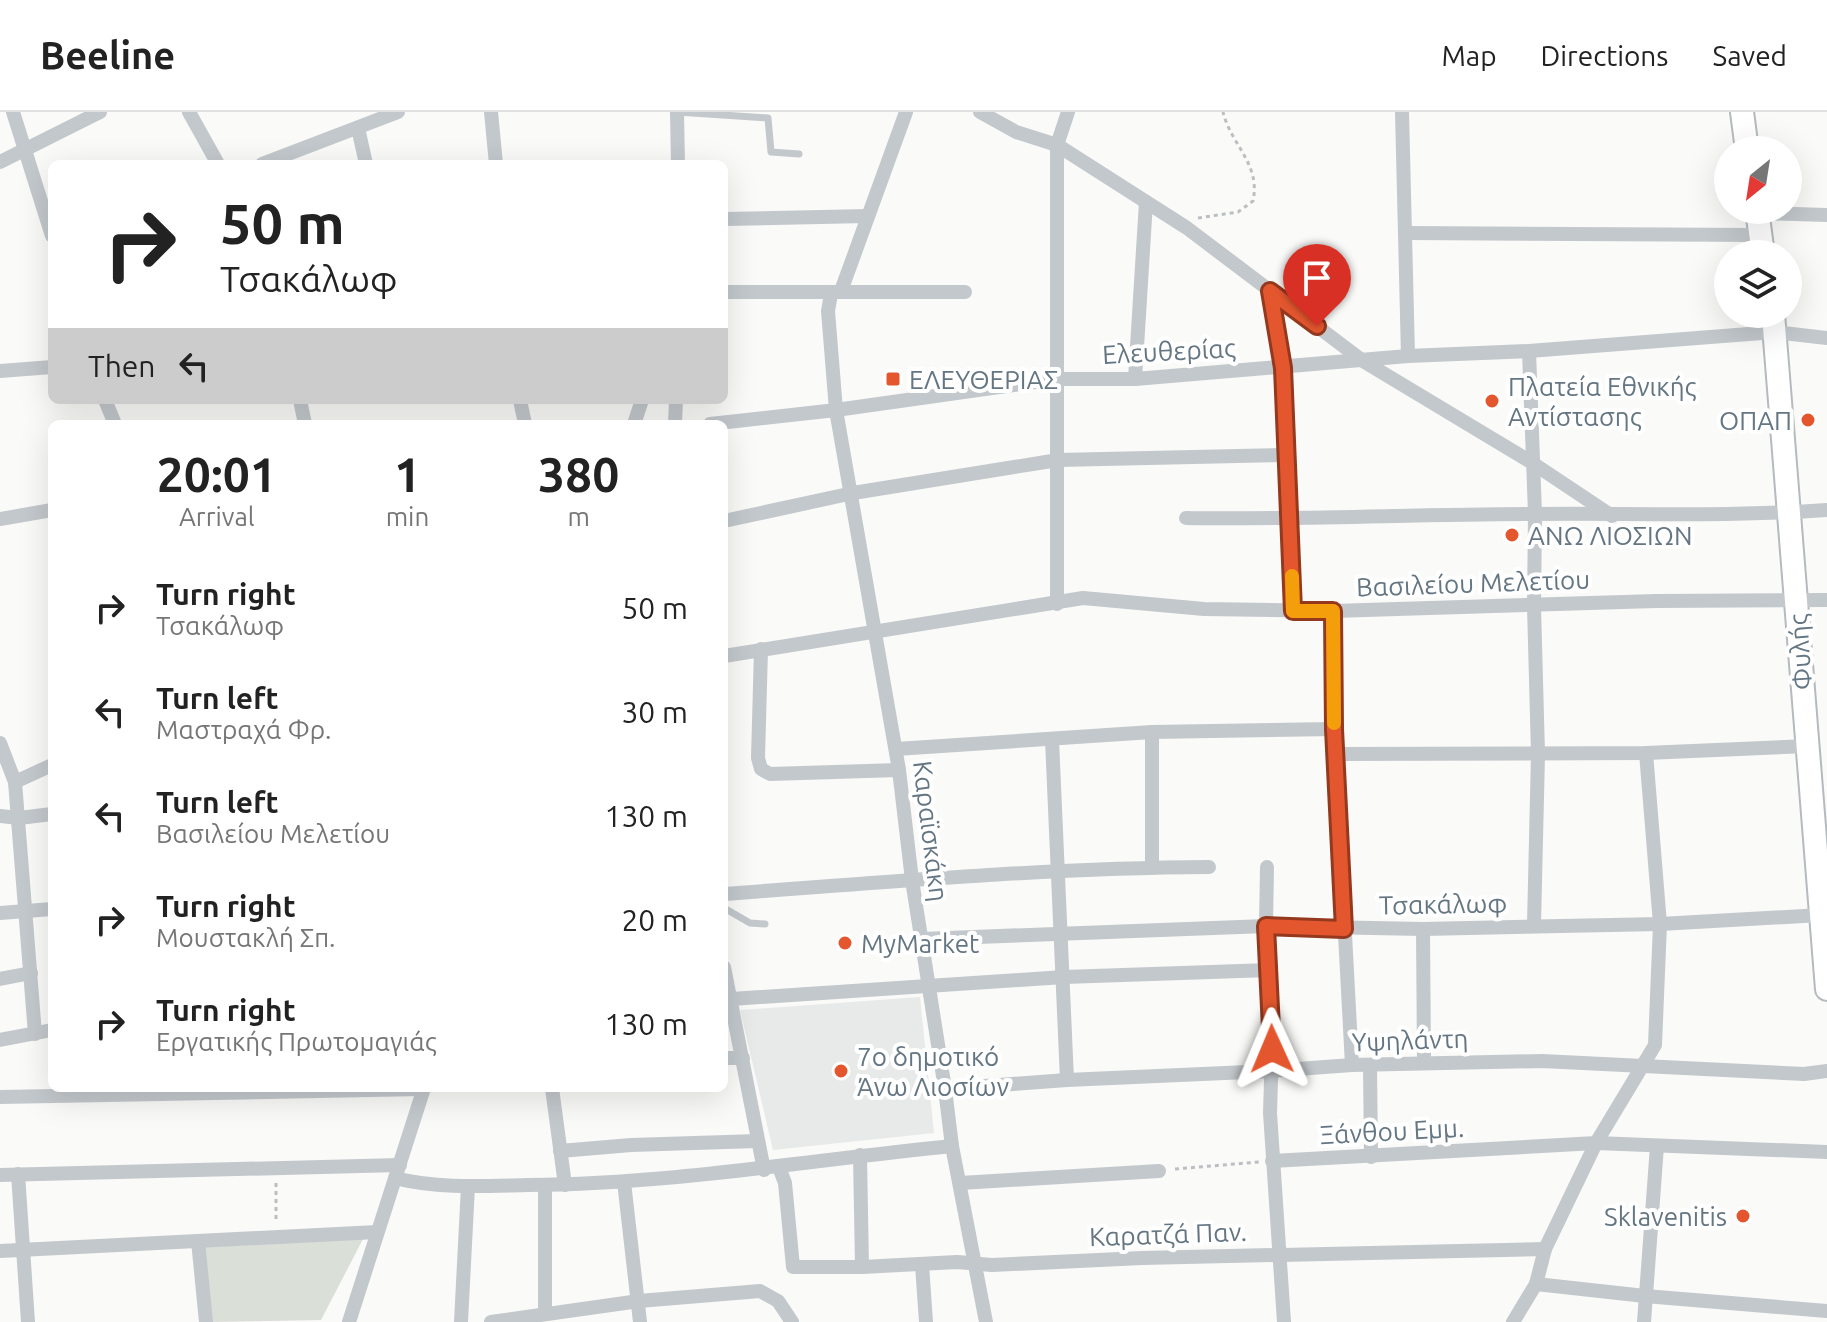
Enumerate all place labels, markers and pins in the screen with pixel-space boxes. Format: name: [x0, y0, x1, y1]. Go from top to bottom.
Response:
pin: [1283, 244, 1351, 326]
place label: ΕΛΕΥΘΕΡΙΑΣ: [909, 365, 1058, 394]
marker: ΕΛΕΥΘΕΡΙΑΣ: [884, 370, 902, 388]
place label: Πλατεία Εθνικής Αντίστασης: [1508, 372, 1696, 432]
marker: Πλατεία Εθνικής Αντίστασης: [1483, 392, 1501, 410]
place label: ΟΠΑΠ: [1719, 406, 1792, 435]
marker: ΟΠΑΠ: [1799, 411, 1817, 429]
place label: ΑΝΩ ΛΙΟΣΙΩΝ: [1528, 521, 1693, 550]
marker: ΑΝΩ ΛΙΟΣΙΩΝ: [1503, 526, 1521, 544]
place label: MyMarket: [861, 929, 979, 958]
marker: MyMarket: [836, 934, 854, 952]
place label: 7ο δημοτικό Άνω Λιοσίων: [857, 1042, 1010, 1101]
marker: 7ο δημοτικό Άνω Λιοσίων: [832, 1062, 850, 1080]
place label: Sklavenitis: [1604, 1202, 1727, 1231]
marker: Sklavenitis: [1734, 1207, 1752, 1225]

